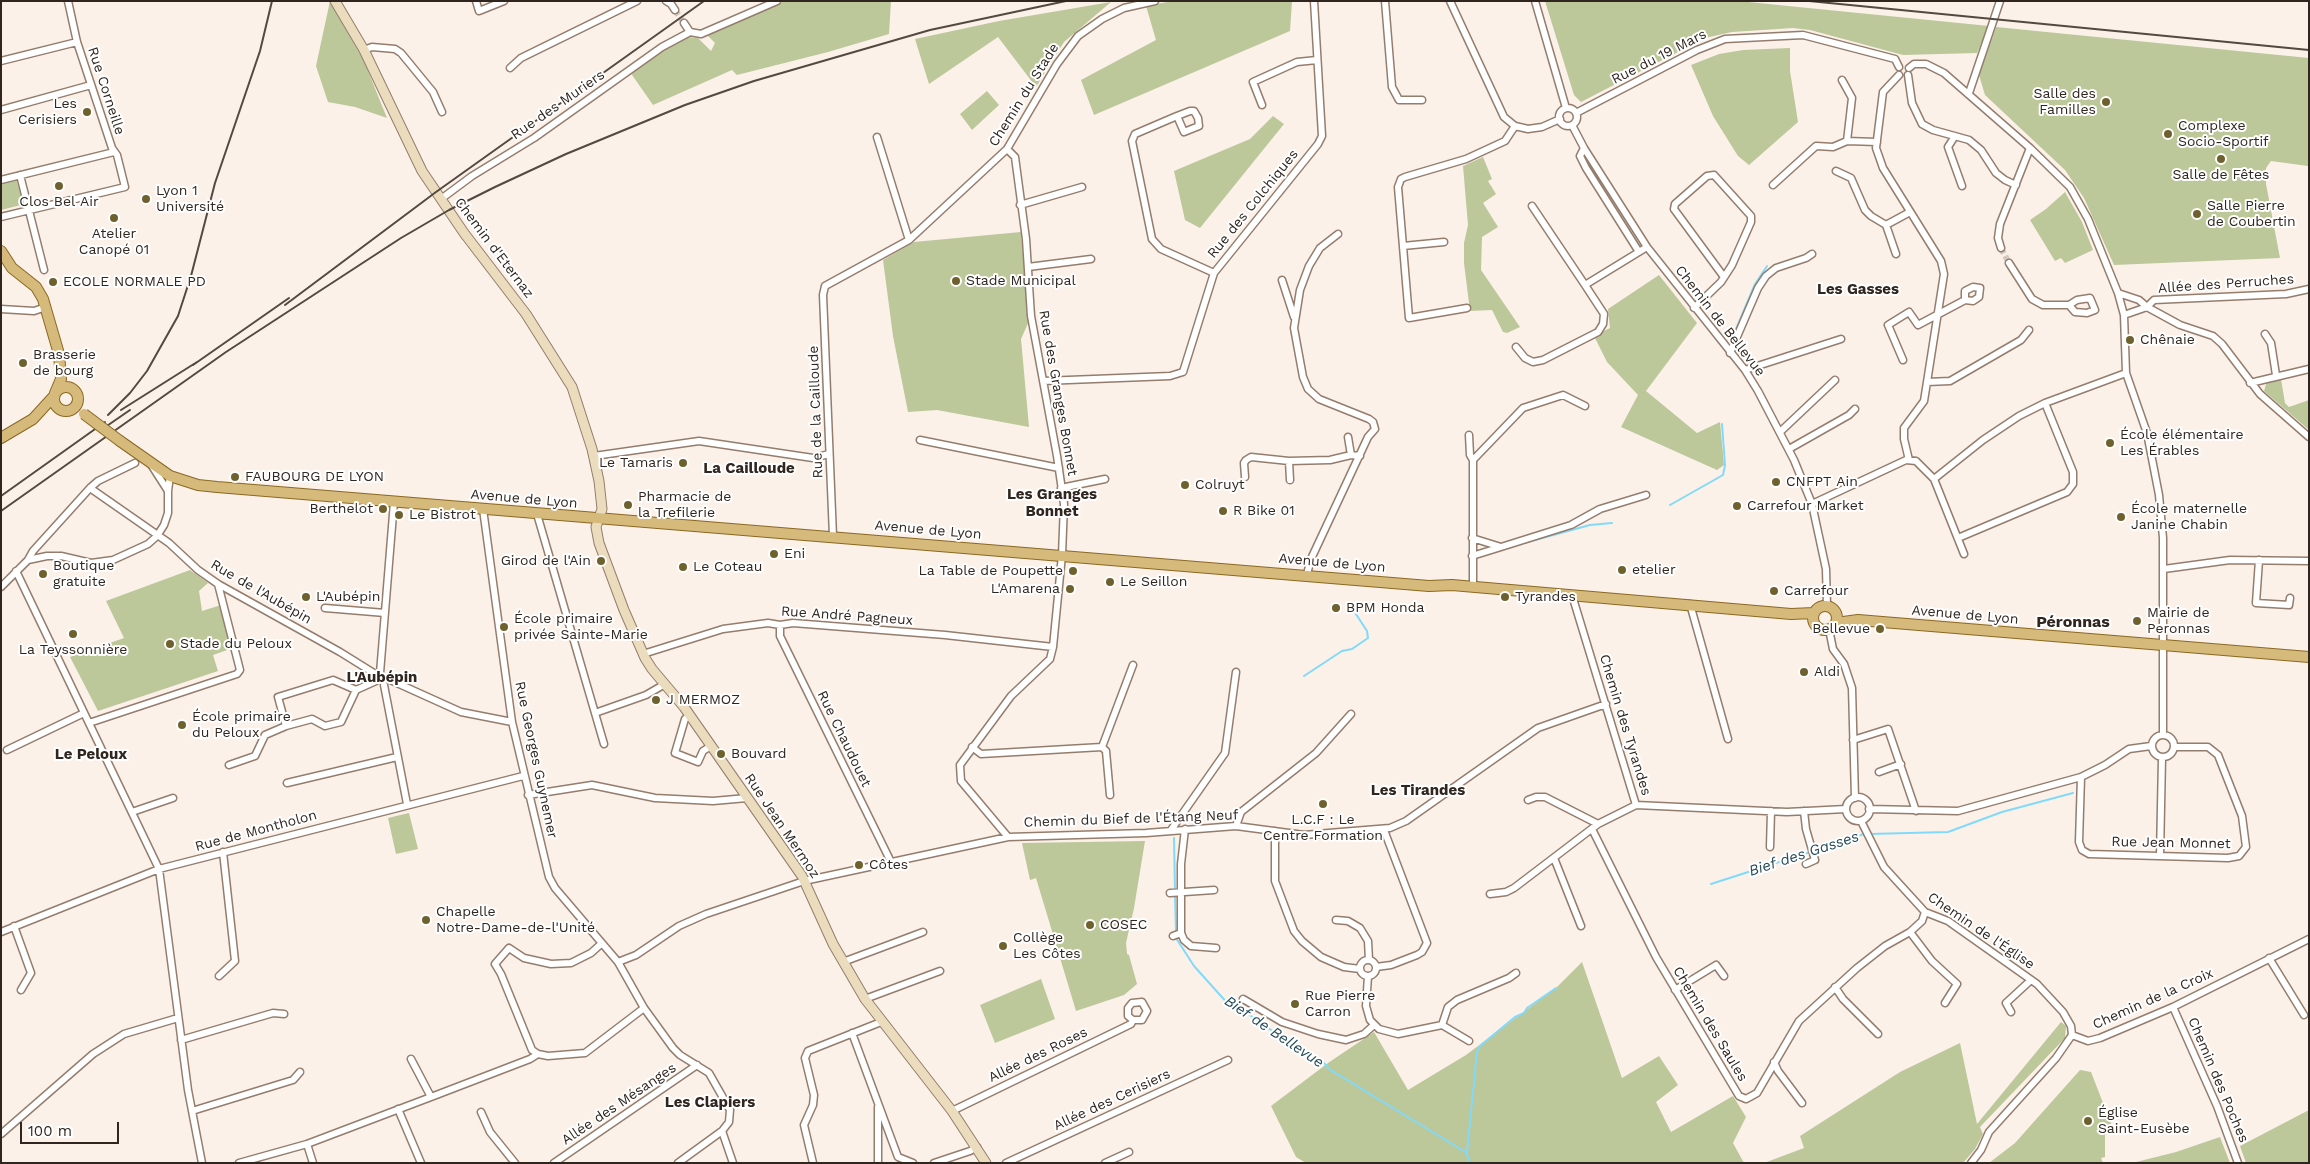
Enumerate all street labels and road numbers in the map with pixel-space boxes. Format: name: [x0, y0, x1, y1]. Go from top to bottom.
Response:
street label: Rue du 19 Mars: [1609, 26, 1709, 88]
street label: Chemin du Stade: [985, 40, 1063, 150]
street label: Rue Corneille: [84, 45, 128, 137]
street label: Rue des Muriers: [508, 66, 608, 144]
street label: Rue des Colchiques: [1204, 146, 1302, 262]
street label: Chemin d'Eternaz: [451, 195, 537, 301]
street label: Chemin de Bellevue: [1671, 262, 1769, 380]
street label: Allée des Perruches: [2157, 271, 2295, 297]
street label: Rue des Granges Bonnet: [1035, 309, 1081, 477]
street label: Rue de la Cailloude: [805, 345, 827, 479]
street label: Avenue de Lyon: [470, 486, 578, 512]
street label: Avenue de Lyon: [874, 517, 982, 543]
street label: Avenue de Lyon: [1278, 550, 1386, 576]
street label: Rue de l'Aubépin: [207, 556, 315, 628]
street label: Avenue de Lyon: [1911, 602, 2019, 628]
street label: Rue André Pagneux: [780, 603, 914, 629]
street label: Chemin des Tyrandes: [1596, 652, 1654, 798]
street label: Rue Georges Guynemer: [511, 680, 561, 840]
street label: Rue Chaudouet: [813, 688, 875, 790]
street label: Rue Jean Mermoz: [741, 770, 823, 882]
street label: Rue de Montholon: [193, 807, 319, 855]
street label: Chemin du Bief de l'Étang Neuf: [1023, 807, 1239, 831]
street label: Rue Jean Monnet: [2111, 834, 2231, 852]
street label: Chemin de l'Église: [1924, 889, 2038, 973]
street label: Chemin des Saules: [1669, 964, 1751, 1084]
street label: Chemin de la Croix: [2090, 965, 2216, 1033]
street label: Chemin des Poches: [2184, 1015, 2252, 1145]
street label: Allée des Roses: [986, 1024, 1090, 1086]
street label: Allée des Mésanges: [559, 1059, 679, 1149]
street label: Allée des Cerisiers: [1051, 1066, 1173, 1134]

